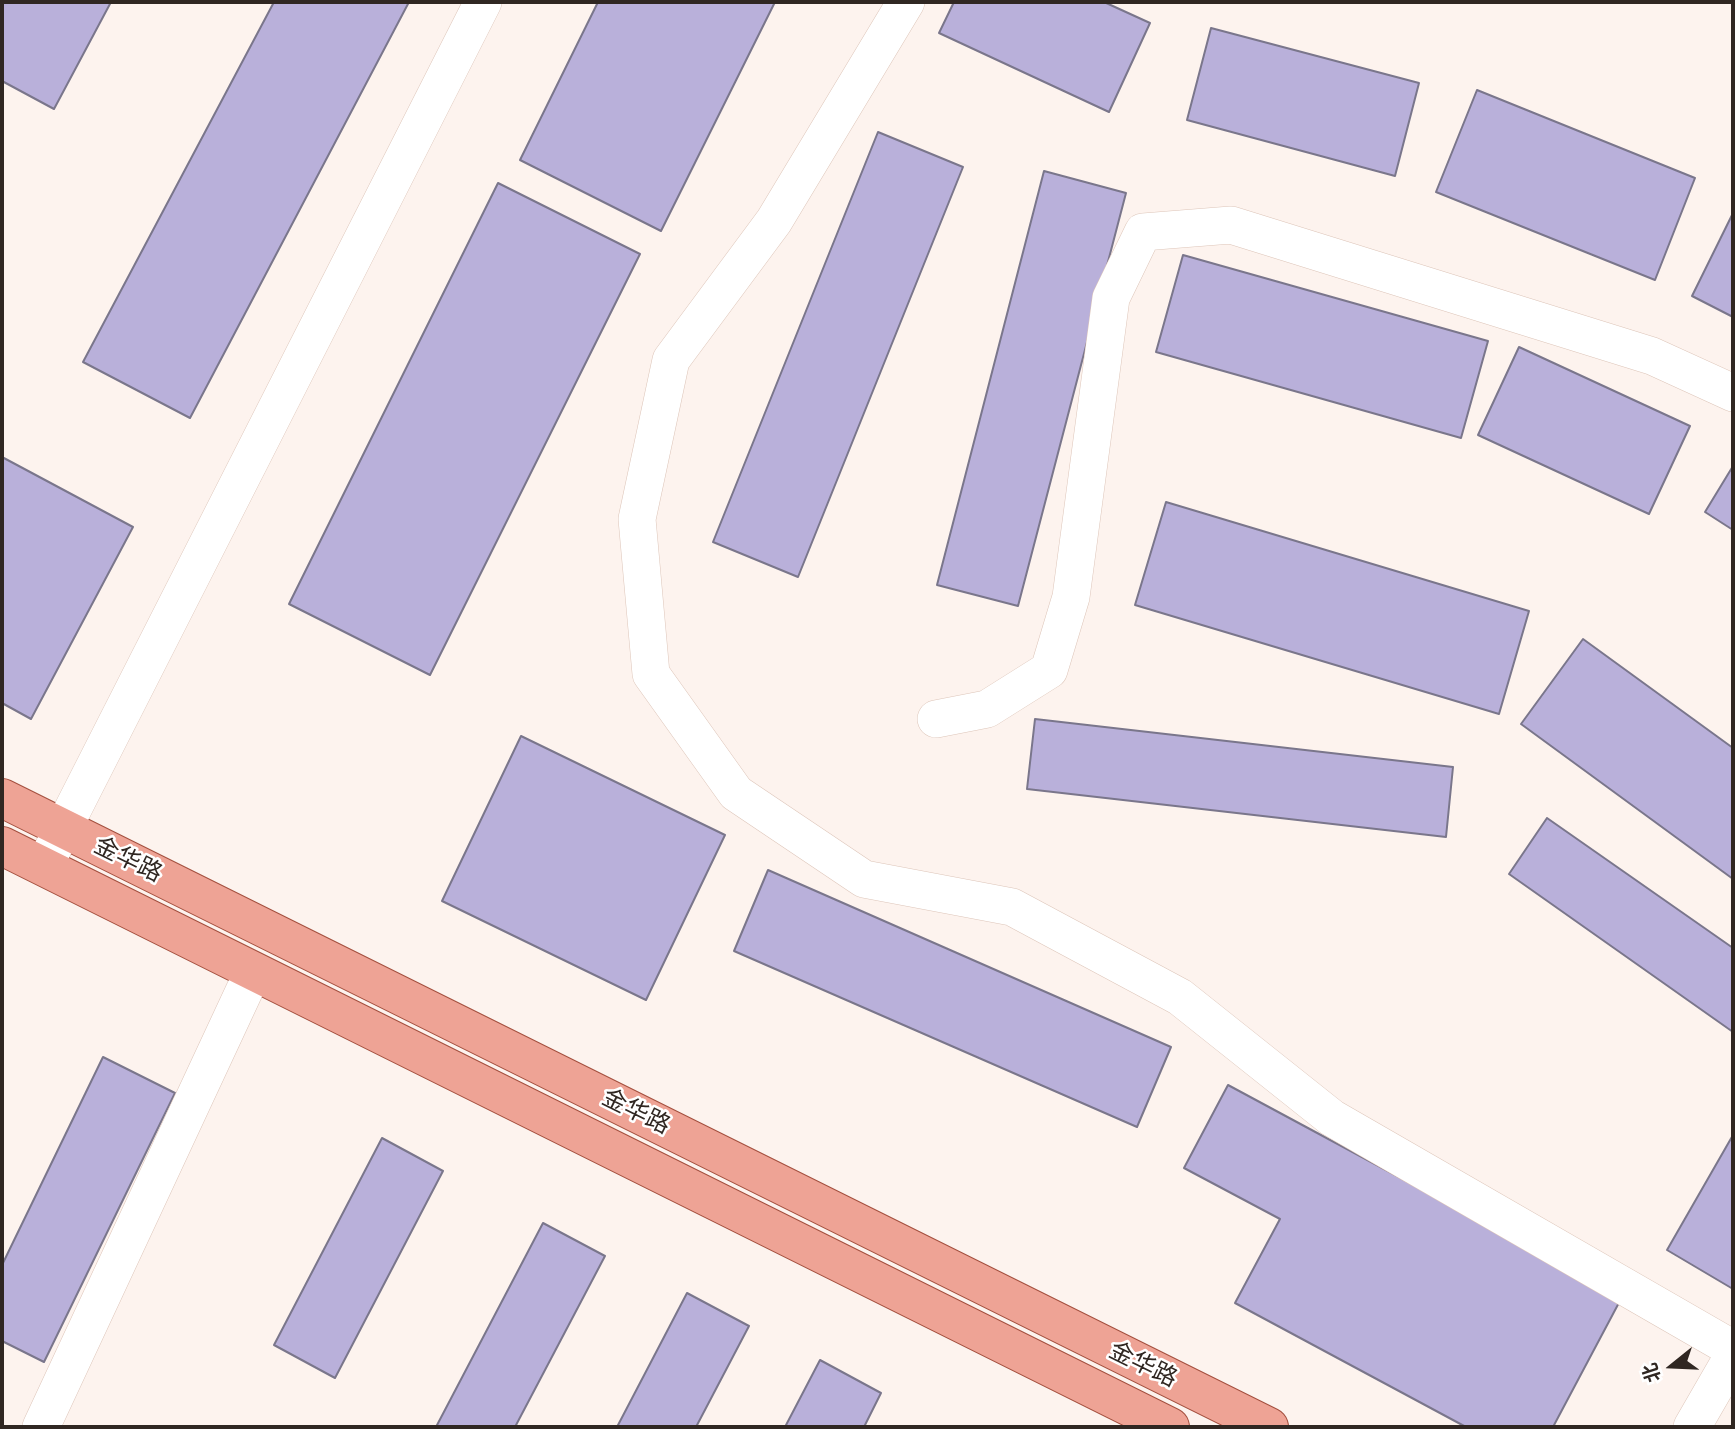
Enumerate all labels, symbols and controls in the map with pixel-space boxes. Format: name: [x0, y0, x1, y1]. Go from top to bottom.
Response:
street label: 金华路: [89, 831, 167, 889]
street label: 金华路: [597, 1083, 675, 1141]
north arrow: [1637, 1331, 1707, 1401]
street label: 金华路: [1104, 1336, 1182, 1394]
text: 北: [1638, 1360, 1665, 1385]

